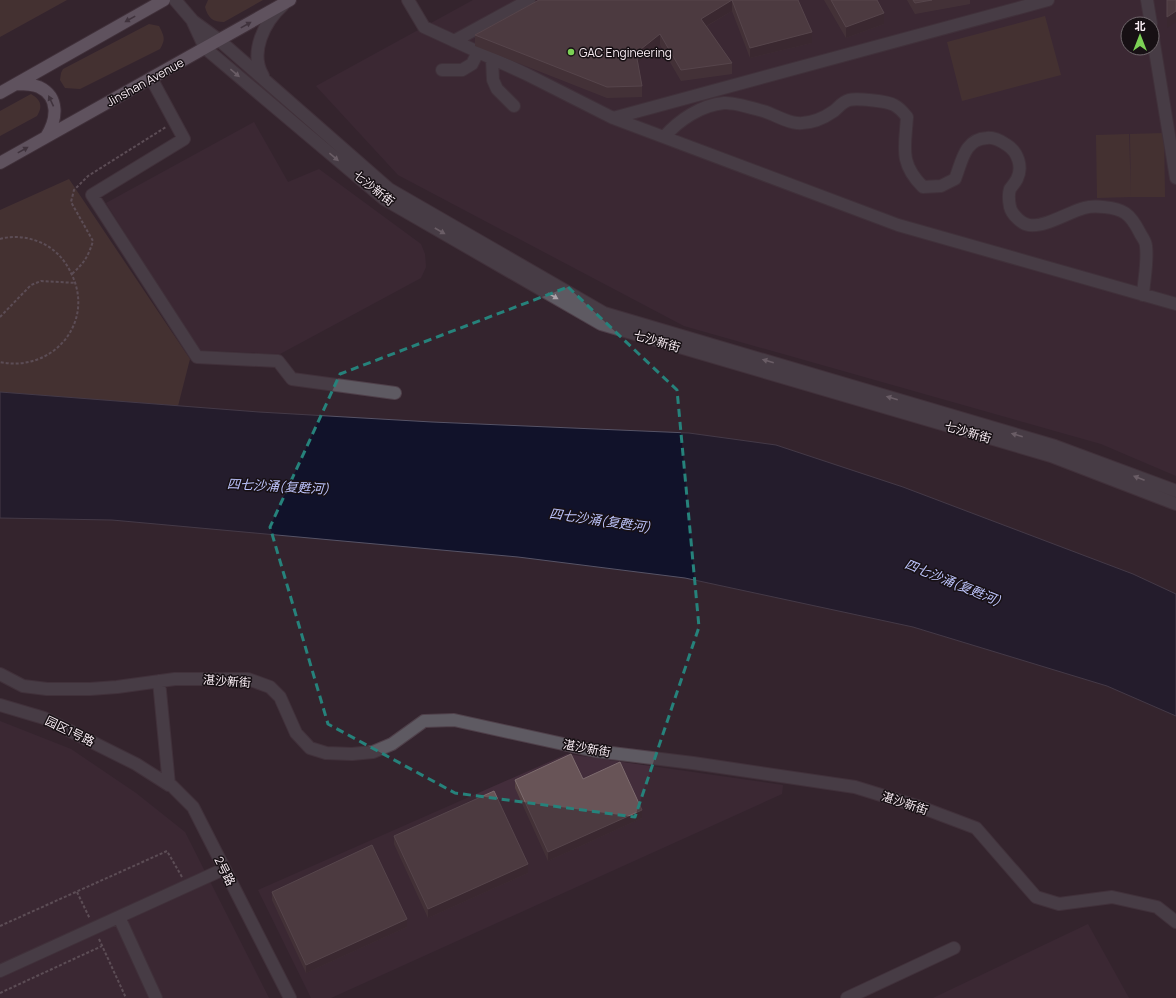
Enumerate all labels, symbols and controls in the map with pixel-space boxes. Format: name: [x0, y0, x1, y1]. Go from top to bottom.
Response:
one-way arrow: [124, 16, 136, 23]
north arrow: [1120, 16, 1160, 56]
text: 北: [1135, 18, 1146, 33]
one-way arrow: [240, 21, 252, 28]
place label: GAC Engineering: [579, 44, 672, 61]
marker: GAC Engineering: [566, 47, 576, 57]
street label: Jinshan Avenue: [103, 54, 187, 110]
one-way arrow: [230, 68, 239, 77]
one-way arrow: [48, 95, 54, 107]
one-way arrow: [17, 147, 29, 154]
one-way arrow: [329, 152, 340, 161]
street label: 七沙新街: [350, 167, 398, 209]
one-way arrow: [434, 228, 446, 235]
one-way arrow: [547, 293, 559, 300]
street label: 七沙新街: [632, 326, 682, 356]
one-way arrow: [761, 358, 773, 364]
one-way arrow: [886, 395, 898, 401]
street label: 七沙新街: [943, 417, 993, 447]
one-way arrow: [1011, 432, 1023, 438]
water label: 四七沙涌(复甦河): [227, 474, 330, 498]
one-way arrow: [1133, 474, 1145, 480]
water label: 四七沙涌(复甦河): [548, 504, 652, 536]
water label: 四七沙涌(复甦河): [902, 555, 1004, 610]
street label: 湛沙新街: [202, 671, 252, 691]
street label: 园区1号路: [43, 712, 97, 750]
street label: 湛沙新街: [562, 735, 612, 761]
street label: 湛沙新街: [880, 787, 930, 819]
street label: 2号路: [210, 853, 240, 889]

